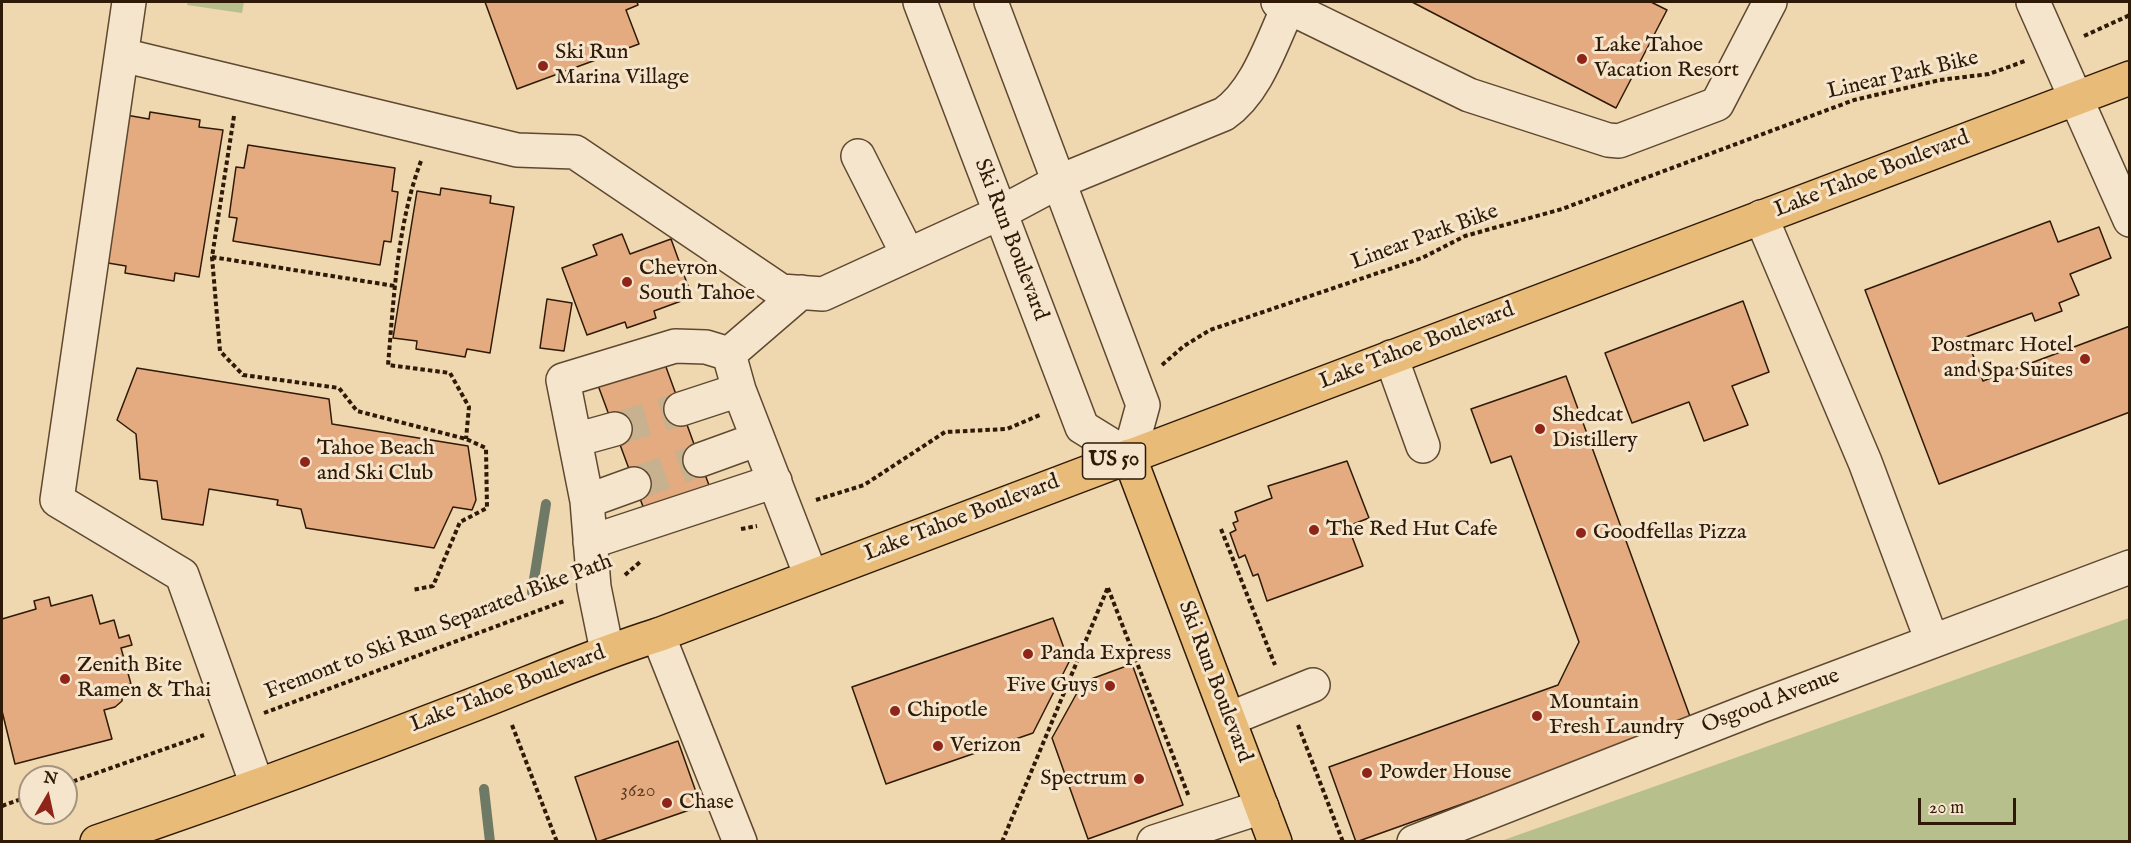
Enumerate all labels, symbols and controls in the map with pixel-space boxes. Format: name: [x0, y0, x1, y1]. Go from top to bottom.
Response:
place label: Lake Tahoe Vacation Resort: [1594, 33, 1739, 84]
place label: Ski Run Marina Village: [555, 40, 689, 92]
street label: Linear Park Bike: [1825, 46, 1981, 106]
marker: Lake Tahoe Vacation Resort: [1575, 52, 1589, 66]
marker: Ski Run Marina Village: [536, 59, 550, 73]
street label: Lake Tahoe Boulevard: [1771, 126, 1973, 224]
street label: Ski Run Boulevard: [967, 155, 1053, 325]
street label: Linear Park Bike: [1348, 199, 1502, 277]
place label: Chevron South Tahoe: [639, 256, 755, 308]
marker: Chevron South Tahoe: [620, 275, 634, 289]
street label: Lake Tahoe Boulevard: [1316, 298, 1518, 396]
place label: Postmarc Hotel and Spa Suites: [1931, 333, 2073, 384]
marker: Postmarc Hotel and Spa Suites: [2078, 352, 2092, 366]
place label: Shedcat Distillery: [1552, 403, 1638, 454]
marker: Shedcat Distillery: [1533, 422, 1547, 436]
place label: Tahoe Beach and Ski Club: [317, 436, 435, 488]
road number: US 50: [1082, 443, 1146, 479]
marker: Tahoe Beach and Ski Club: [298, 455, 312, 469]
street label: Lake Tahoe Boulevard: [861, 470, 1063, 568]
place label: The Red Hut Cafe: [1326, 517, 1498, 543]
place label: Goodfellas Pizza: [1593, 520, 1747, 546]
marker: The Red Hut Cafe: [1307, 523, 1321, 537]
marker: Goodfellas Pizza: [1574, 526, 1588, 540]
street label: Fremont to Ski Run Separated Bike Path: [262, 549, 616, 707]
street label: Ski Run Boulevard: [1171, 597, 1257, 767]
street label: Lake Tahoe Boulevard: [407, 641, 609, 739]
place label: Panda Express: [1040, 641, 1171, 667]
marker: Panda Express: [1021, 647, 1035, 661]
place label: Zenith Bite Ramen & Thai: [77, 653, 211, 704]
street label: Osgood Avenue: [1698, 664, 1844, 740]
marker: Zenith Bite Ramen & Thai: [58, 672, 72, 686]
place label: Five Guys: [1006, 673, 1098, 699]
marker: Five Guys: [1103, 679, 1117, 693]
place label: Mountain Fresh Laundry: [1549, 690, 1684, 742]
place label: Chipotle: [907, 698, 988, 724]
marker: Chipotle: [888, 704, 902, 718]
marker: Mountain Fresh Laundry: [1530, 709, 1544, 723]
place label: Verizon: [950, 733, 1021, 759]
marker: Verizon: [931, 739, 945, 753]
place label: Powder House: [1379, 760, 1511, 786]
north arrow: [18, 765, 78, 825]
place label: Spectrum: [1040, 766, 1127, 792]
marker: Powder House: [1360, 766, 1374, 780]
text: N: [42, 768, 59, 790]
marker: Spectrum: [1132, 772, 1146, 786]
house number: 3620: [620, 780, 656, 804]
scale bar: [1921, 786, 2018, 824]
place label: Chase: [679, 790, 734, 816]
marker: Chase: [660, 796, 674, 810]
text: 20 m: [1929, 797, 1964, 820]

